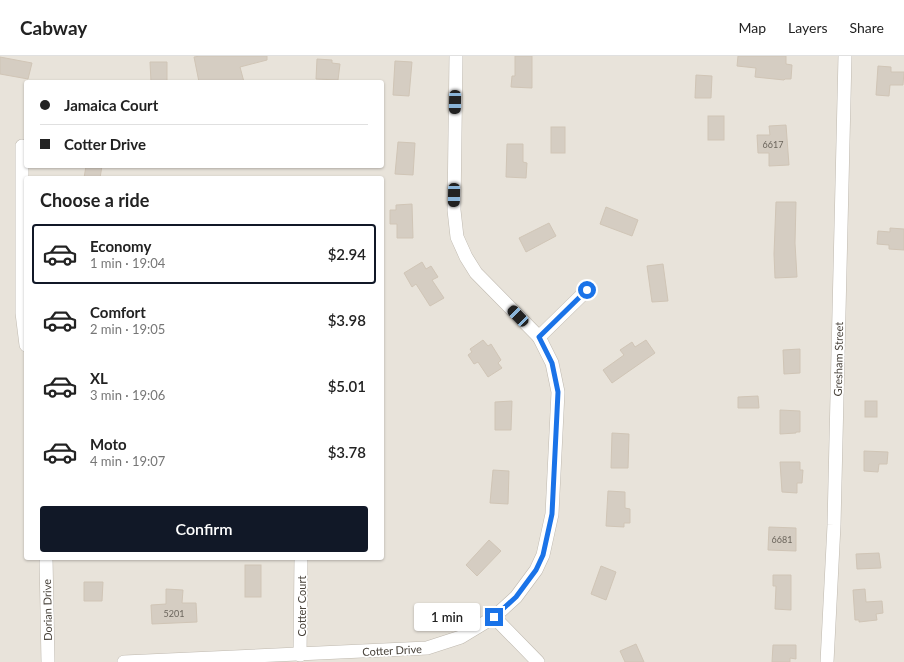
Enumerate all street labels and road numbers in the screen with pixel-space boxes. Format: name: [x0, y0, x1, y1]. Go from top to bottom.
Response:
street label: Gresham Street: [831, 321, 845, 396]
street label: Cotter Court: [295, 576, 308, 636]
street label: Dorian Drive: [40, 579, 54, 641]
street label: Cotter Drive: [362, 642, 422, 658]

